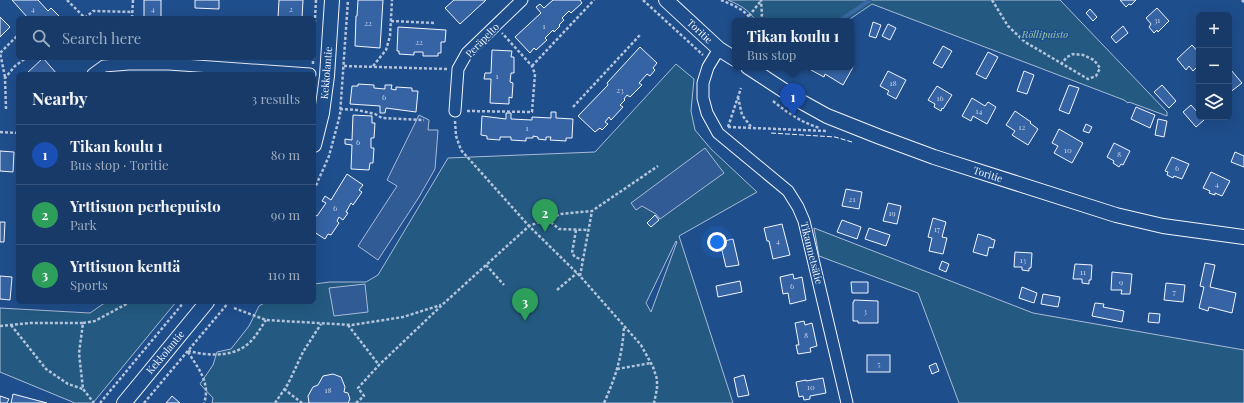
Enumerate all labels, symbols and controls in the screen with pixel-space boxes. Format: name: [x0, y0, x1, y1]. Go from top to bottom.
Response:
house number: 4: [31, 3, 35, 14]
house number: 4: [151, 3, 155, 14]
house number: 2: [289, 3, 293, 14]
map controls: [1196, 12, 1232, 120]
button: +: [1196, 12, 1232, 48]
house number: 31: [1154, 14, 1160, 25]
search box: [16, 16, 316, 60]
street label: Toritie: [684, 16, 716, 46]
house number: 22: [364, 17, 372, 28]
popup: [732, 18, 854, 70]
street label: Peräpelto: [462, 19, 502, 60]
house number: 1: [543, 20, 546, 31]
text: Tikan koulu 1: [747, 26, 839, 46]
icon: search: [30, 27, 52, 49]
park label: Röllipuisto: [1021, 27, 1068, 41]
text: Search here: [62, 28, 141, 48]
house number: 22: [415, 36, 423, 47]
street label: Kekkolantie: [317, 46, 335, 100]
text: Bus stop: [747, 46, 796, 63]
button: −: [1196, 48, 1232, 84]
house number: 1: [496, 70, 499, 81]
house number: 18: [889, 77, 897, 88]
pin: 1: [780, 83, 806, 116]
house number: 23: [616, 84, 624, 95]
button: layers: [1196, 84, 1232, 120]
text: Nearby: [32, 87, 87, 109]
text: 3 results: [251, 90, 300, 107]
house number: 6: [382, 91, 386, 102]
house number: 16: [936, 92, 944, 103]
house number: 14: [976, 105, 982, 116]
house number: 12: [1019, 121, 1026, 132]
house number: 1: [526, 122, 529, 133]
text: Tikan koulu 1: [70, 136, 163, 156]
house number: 6: [356, 136, 360, 147]
house number: 10: [1064, 144, 1072, 155]
text: 1: [43, 146, 47, 163]
text: 80 m: [271, 146, 300, 163]
house number: 8: [1117, 148, 1121, 159]
text: Bus stop · Toritie: [70, 156, 169, 173]
house number: 6: [1175, 162, 1179, 173]
street label: Toritie: [971, 163, 1005, 185]
house number: 4: [1215, 178, 1219, 189]
house number: 21: [849, 193, 855, 204]
text: Yrttisuon perhepuisto: [70, 196, 221, 216]
pin: 2: [532, 199, 558, 232]
house number: 6: [333, 202, 337, 213]
text: 2: [42, 206, 48, 223]
text: 90 m: [271, 206, 300, 223]
house number: 19: [888, 207, 896, 218]
text: Park: [70, 216, 97, 233]
street label: Tikanmetsätie: [797, 220, 827, 286]
house number: 17: [934, 223, 941, 234]
your location: [707, 232, 727, 252]
house number: 4: [776, 235, 780, 246]
house number: 13: [1020, 254, 1027, 265]
text: Yrttisuon kenttä: [70, 256, 180, 276]
text: 3: [42, 266, 48, 283]
text: 110 m: [268, 266, 300, 283]
house number: 11: [1080, 266, 1086, 277]
text: Sports: [70, 276, 108, 293]
house number: 9: [1119, 276, 1123, 287]
house number: 6: [790, 280, 794, 291]
house number: 7: [1172, 286, 1176, 297]
pin: 3: [512, 288, 538, 321]
house number: 3: [863, 305, 867, 316]
street label: Kekkolantie: [143, 327, 187, 377]
house number: 8: [804, 329, 808, 340]
house number: 5: [877, 358, 881, 369]
house number: 10: [807, 381, 815, 392]
house number: 18: [324, 384, 332, 395]

